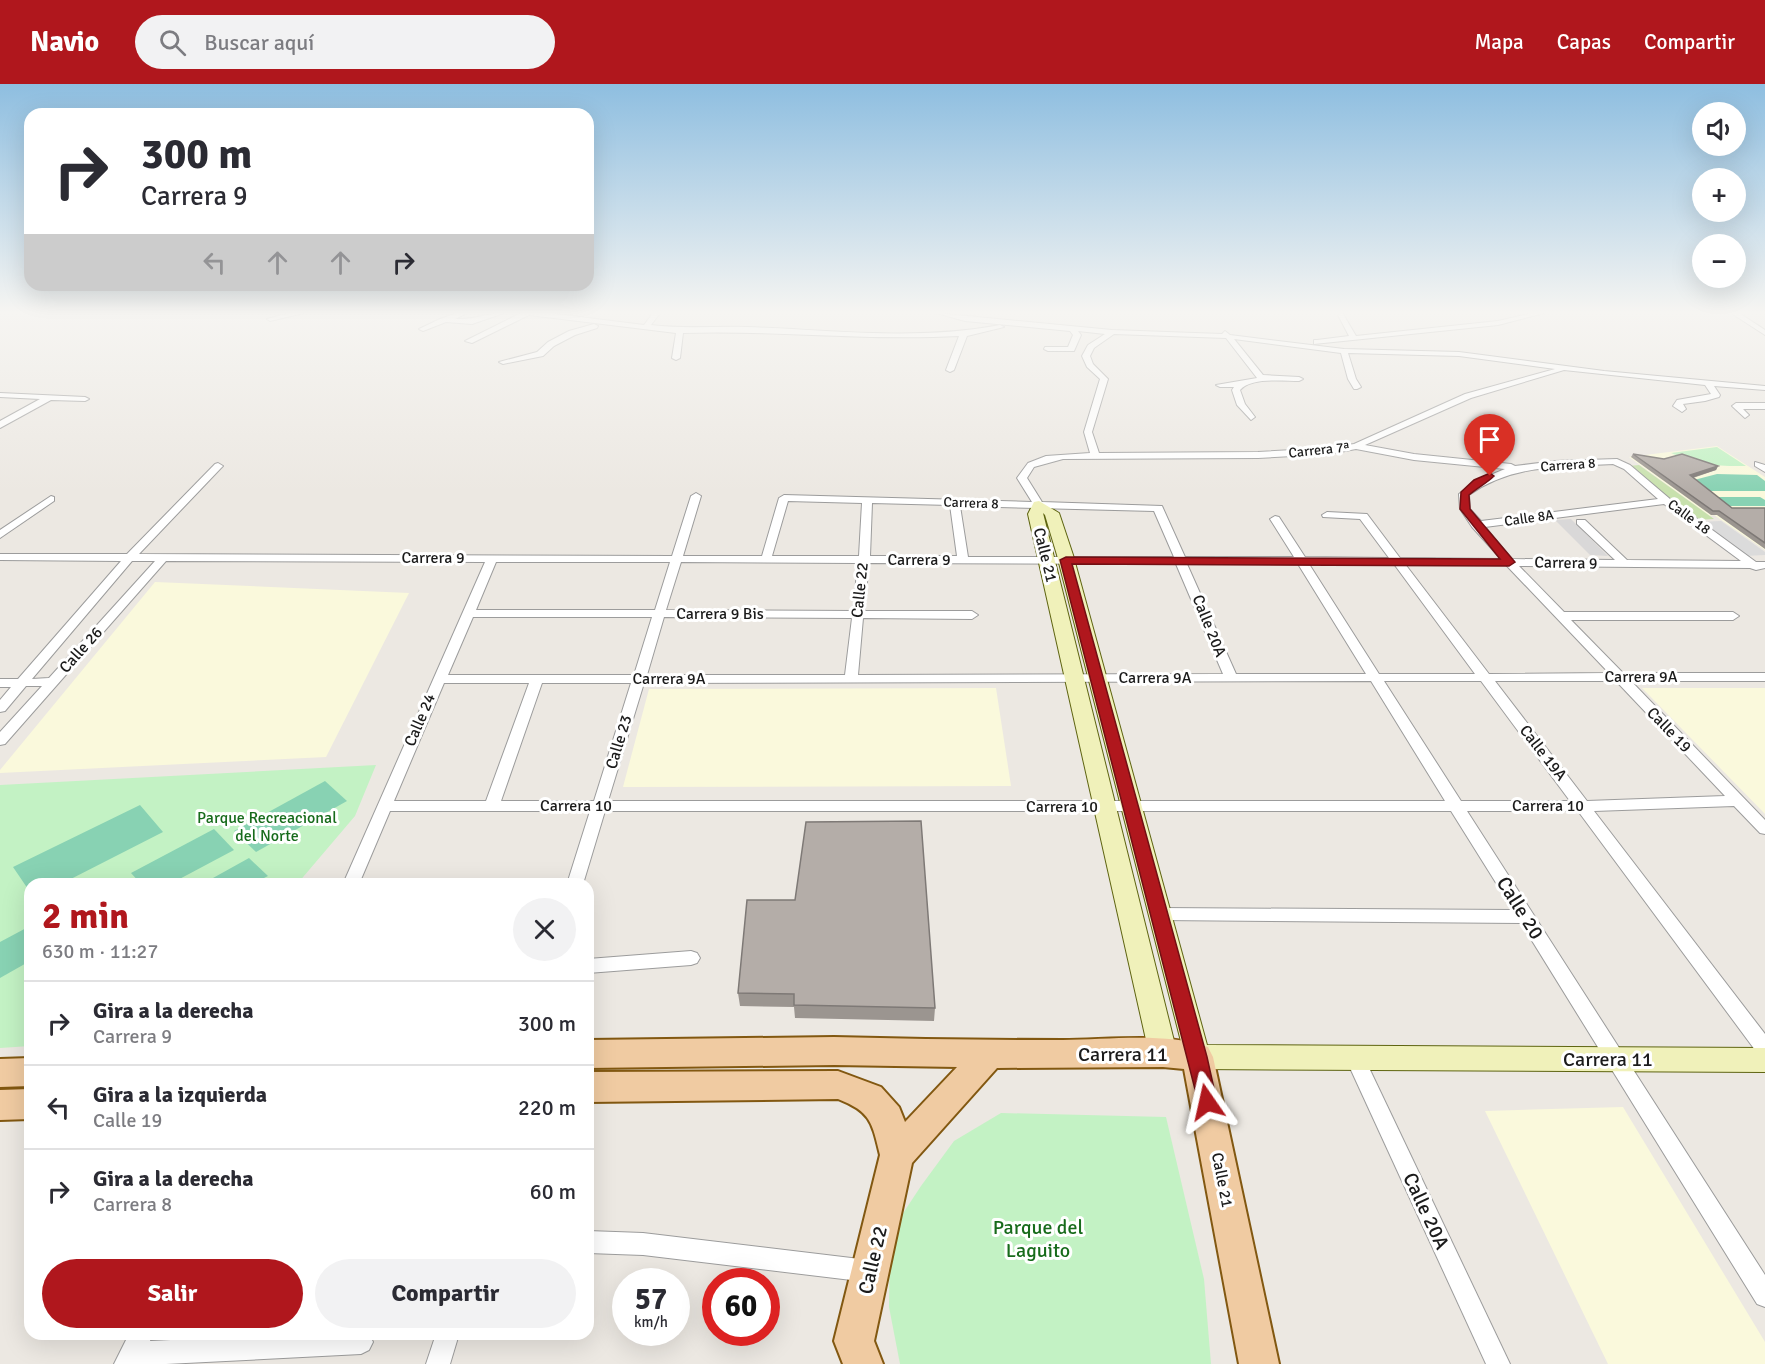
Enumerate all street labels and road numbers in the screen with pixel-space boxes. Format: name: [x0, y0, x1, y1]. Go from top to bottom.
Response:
street label: Carrera 7ª: [1288, 438, 1350, 462]
street label: Carrera 8: [1540, 455, 1596, 475]
street label: Carrera 8: [943, 494, 999, 512]
street label: Calle 18: [1664, 496, 1714, 538]
street label: Calle 8A: [1503, 506, 1555, 530]
street label: Calle 21: [1029, 526, 1061, 584]
street label: Carrera 9: [401, 548, 465, 568]
street label: Carrera 9: [887, 550, 951, 570]
street label: Carrera 9: [1534, 552, 1598, 574]
street label: Calle 22: [847, 561, 873, 619]
street label: Calle 20A: [1187, 592, 1231, 660]
street label: Carrera 9 Bis: [676, 604, 764, 624]
street label: Calle 26: [55, 623, 107, 677]
street label: Carrera 9A: [1605, 667, 1678, 687]
street label: Carrera 9A: [1119, 668, 1192, 688]
street label: Carrera 9A: [633, 669, 706, 689]
street label: Calle 24: [400, 690, 440, 749]
street label: Calle 19: [1643, 703, 1695, 757]
street label: Calle 23: [601, 713, 637, 771]
street label: Calle 19A: [1515, 721, 1571, 785]
street label: Carrera 10: [540, 796, 612, 816]
street label: Carrera 10: [1512, 796, 1584, 816]
street label: Carrera 10: [1026, 797, 1098, 817]
street label: Calle 20: [1491, 872, 1549, 944]
street label: Carrera 11: [1078, 1042, 1168, 1067]
street label: Carrera 11: [1563, 1047, 1653, 1072]
street label: Calle 21: [1207, 1151, 1237, 1209]
street label: Calle 20A: [1397, 1169, 1455, 1253]
street label: Calle 22: [853, 1223, 893, 1297]

